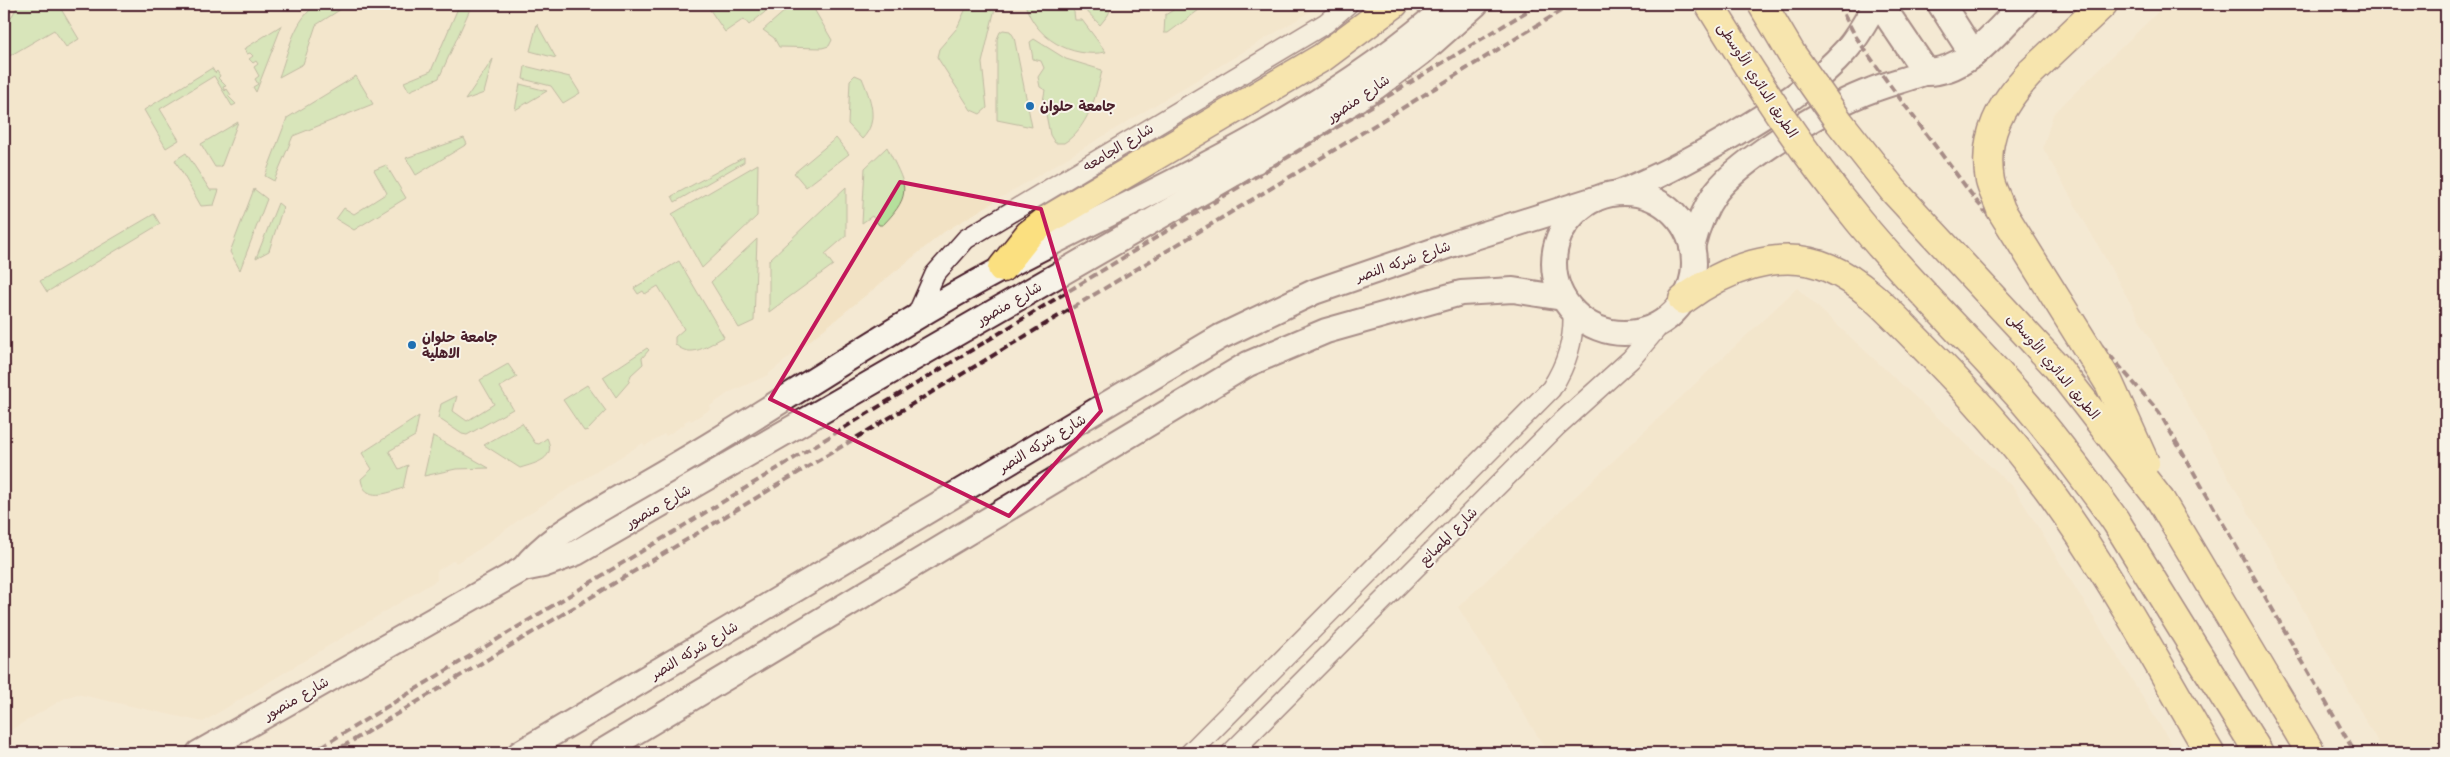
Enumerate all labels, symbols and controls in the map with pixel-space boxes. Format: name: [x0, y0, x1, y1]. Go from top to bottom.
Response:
street label: الطريق الدائري الأوسطى: [1711, 18, 1803, 143]
street label: شارع منصور: [1322, 69, 1395, 129]
place label: جامعة حلوان: [1040, 96, 1115, 118]
marker: جامعة حلوان: [1024, 100, 1036, 112]
street label: شارع الجامعه: [1079, 118, 1158, 178]
street label: شارع شركه النصر: [1352, 235, 1454, 289]
street label: شارع منصور: [972, 276, 1046, 332]
street label: الطريق الدائري الأوسطى: [2002, 308, 2105, 425]
place label: جامعة حلوان الاهلية: [422, 327, 497, 365]
marker: جامعة حلوان الاهلية: [406, 339, 418, 351]
street label: شارع شركه النصر: [994, 409, 1091, 479]
street label: شارع منصور: [621, 479, 695, 535]
street label: شارع المصانع: [1414, 502, 1483, 571]
street label: شارع شركه النصر: [646, 616, 743, 686]
street label: شارع منصور: [259, 671, 333, 727]

